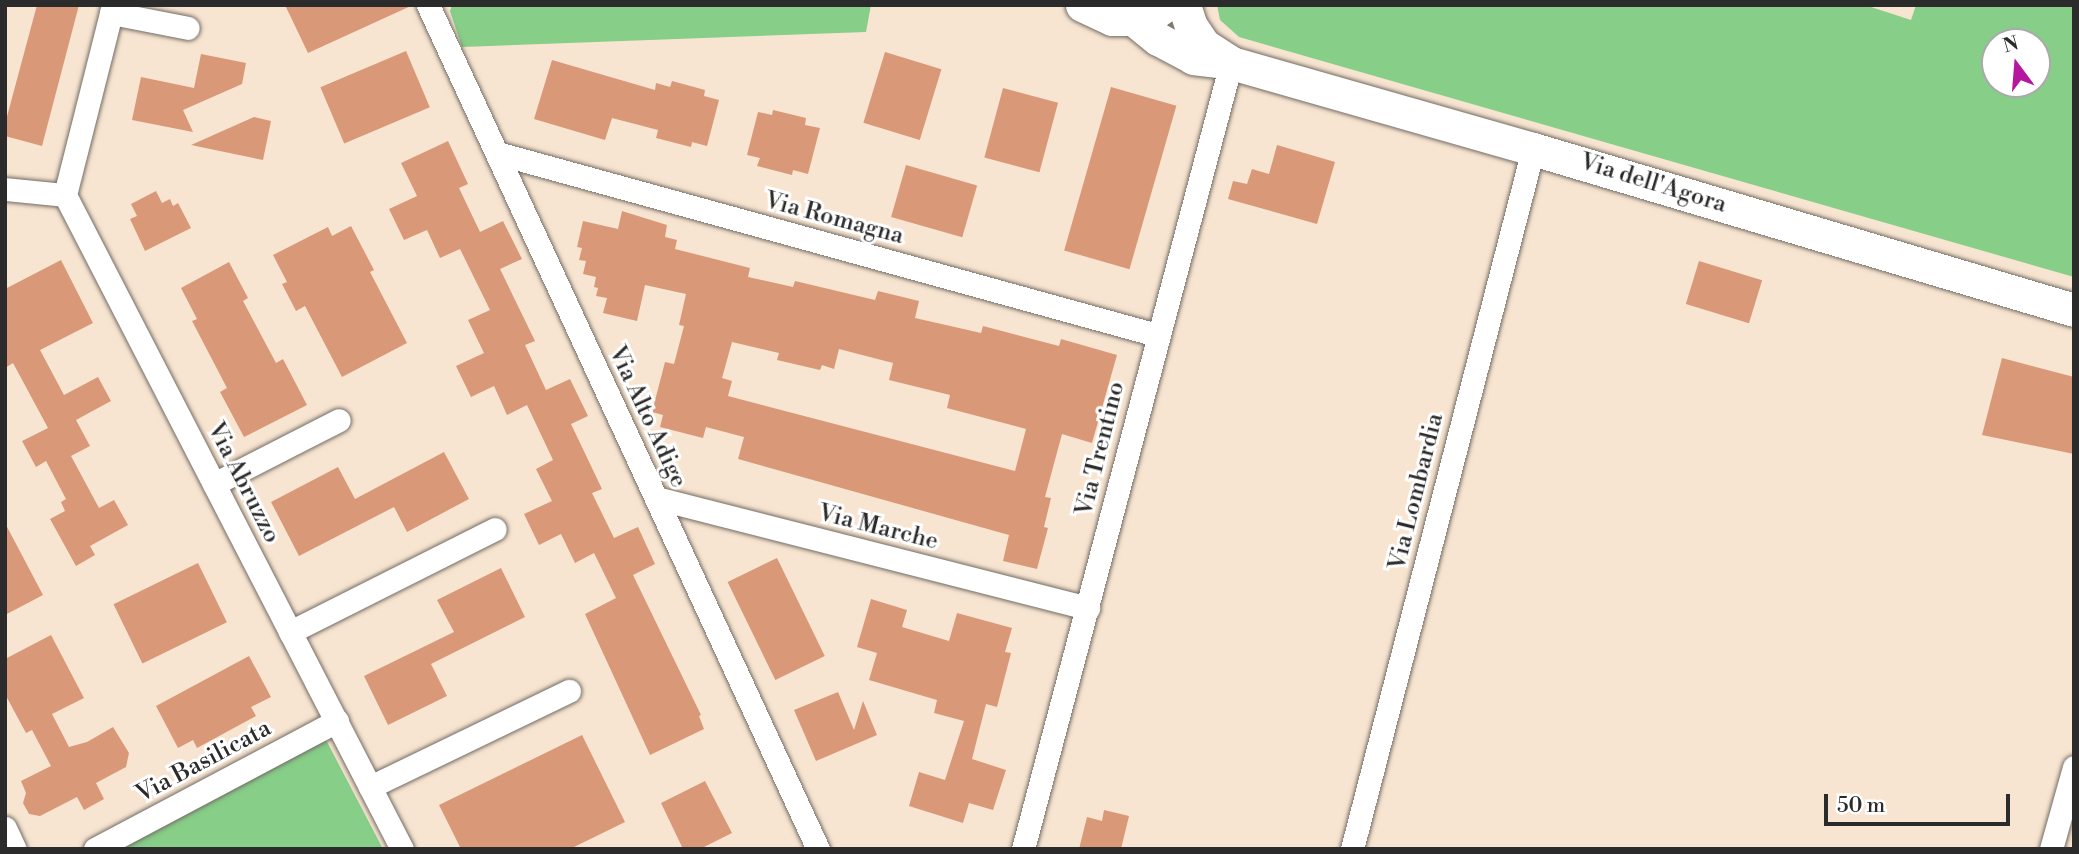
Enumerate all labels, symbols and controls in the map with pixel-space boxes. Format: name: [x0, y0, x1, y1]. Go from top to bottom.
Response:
north arrow: [1981, 28, 2051, 98]
text: N: [2000, 31, 2021, 58]
street label: Via dell'Agora: [1576, 148, 1730, 220]
street label: Via Romagna: [761, 187, 907, 251]
street label: Via Alto Adige: [602, 342, 692, 492]
street label: Via Trentino: [1070, 379, 1132, 519]
street label: Via Lombardia: [1384, 410, 1450, 574]
street label: Via Abruzzo: [200, 418, 286, 548]
street label: Via Marche: [815, 499, 941, 557]
street label: Via Basilicata: [132, 714, 276, 810]
scale bar: [1827, 780, 2012, 824]
text: 50 m: [1837, 793, 1885, 819]

